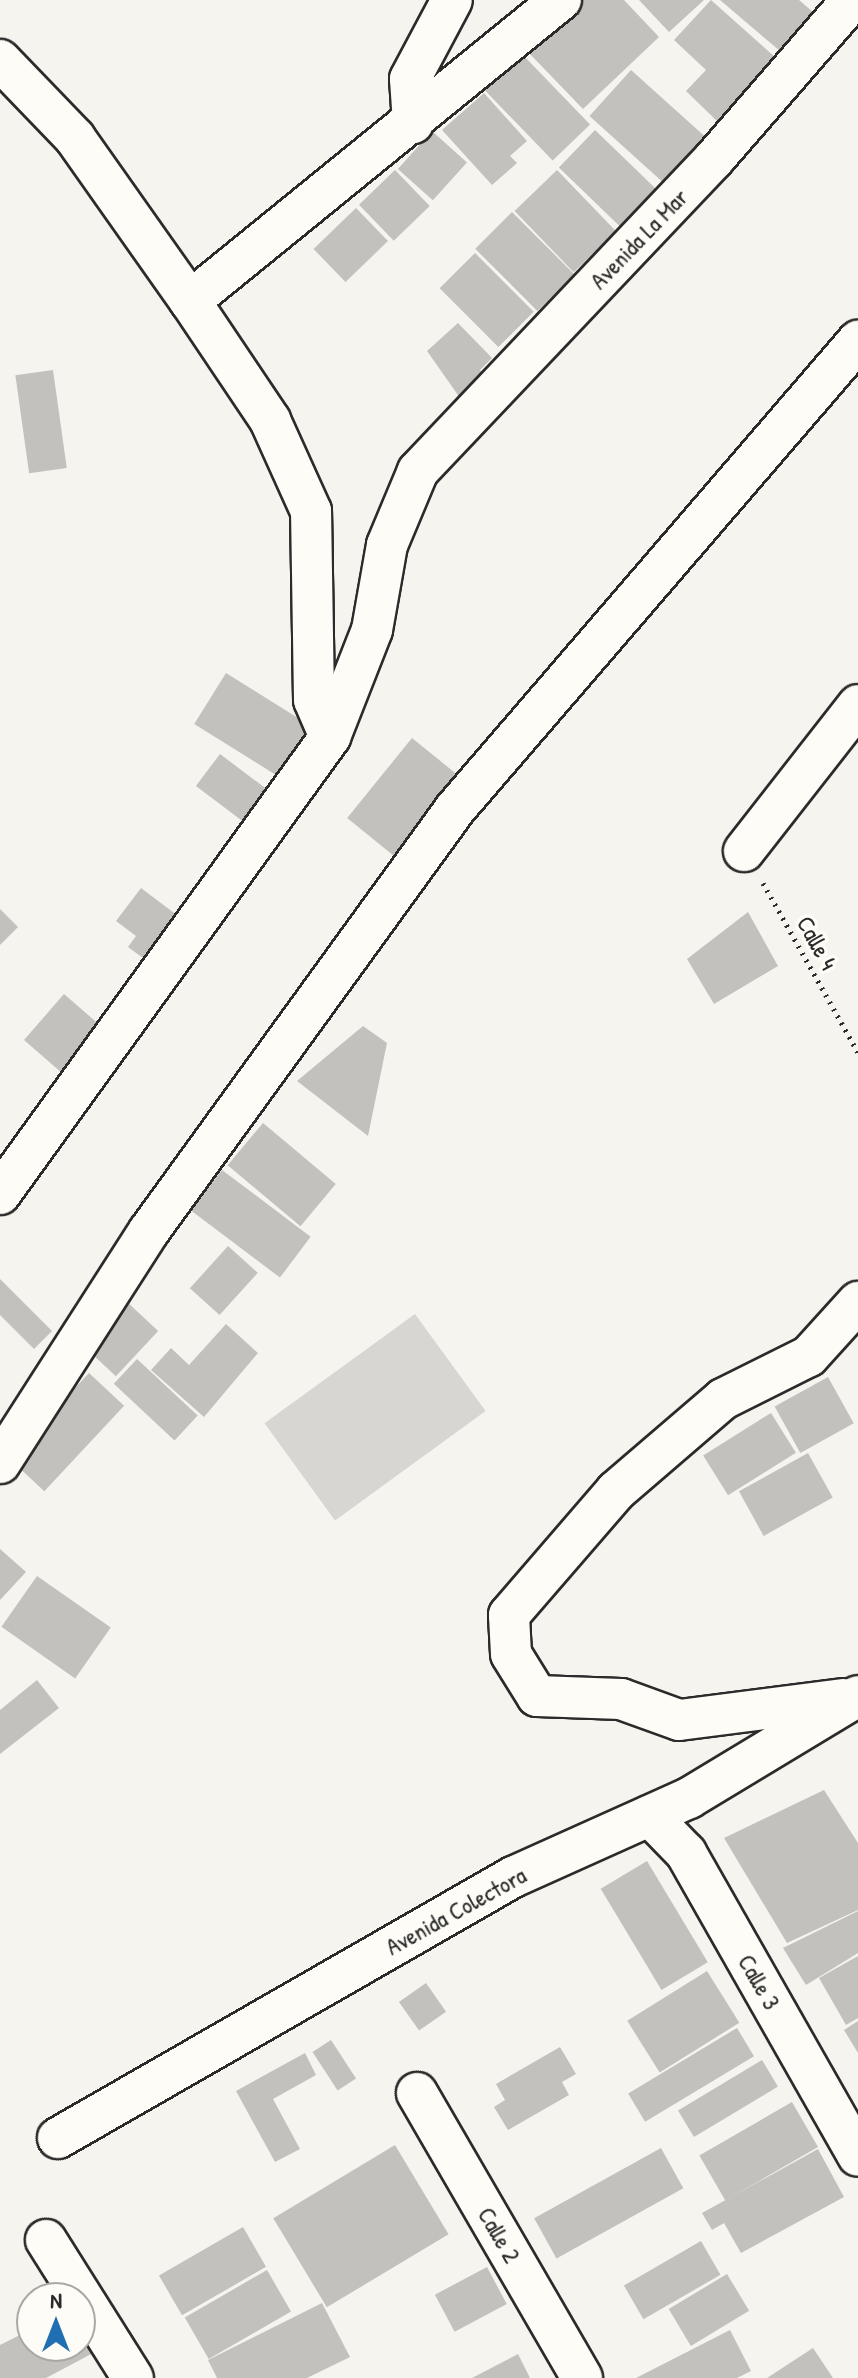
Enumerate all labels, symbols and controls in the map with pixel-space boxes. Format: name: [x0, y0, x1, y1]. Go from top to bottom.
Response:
street label: Avenida La Mar: [584, 183, 694, 295]
street label: Calle 4: [791, 911, 843, 975]
street label: Avenida Colectora: [381, 1861, 531, 1961]
street label: Calle 3: [732, 1949, 786, 2015]
street label: Calle 2: [472, 2202, 526, 2268]
north arrow: [16, 2282, 96, 2362]
text: N: [50, 2285, 62, 2315]

